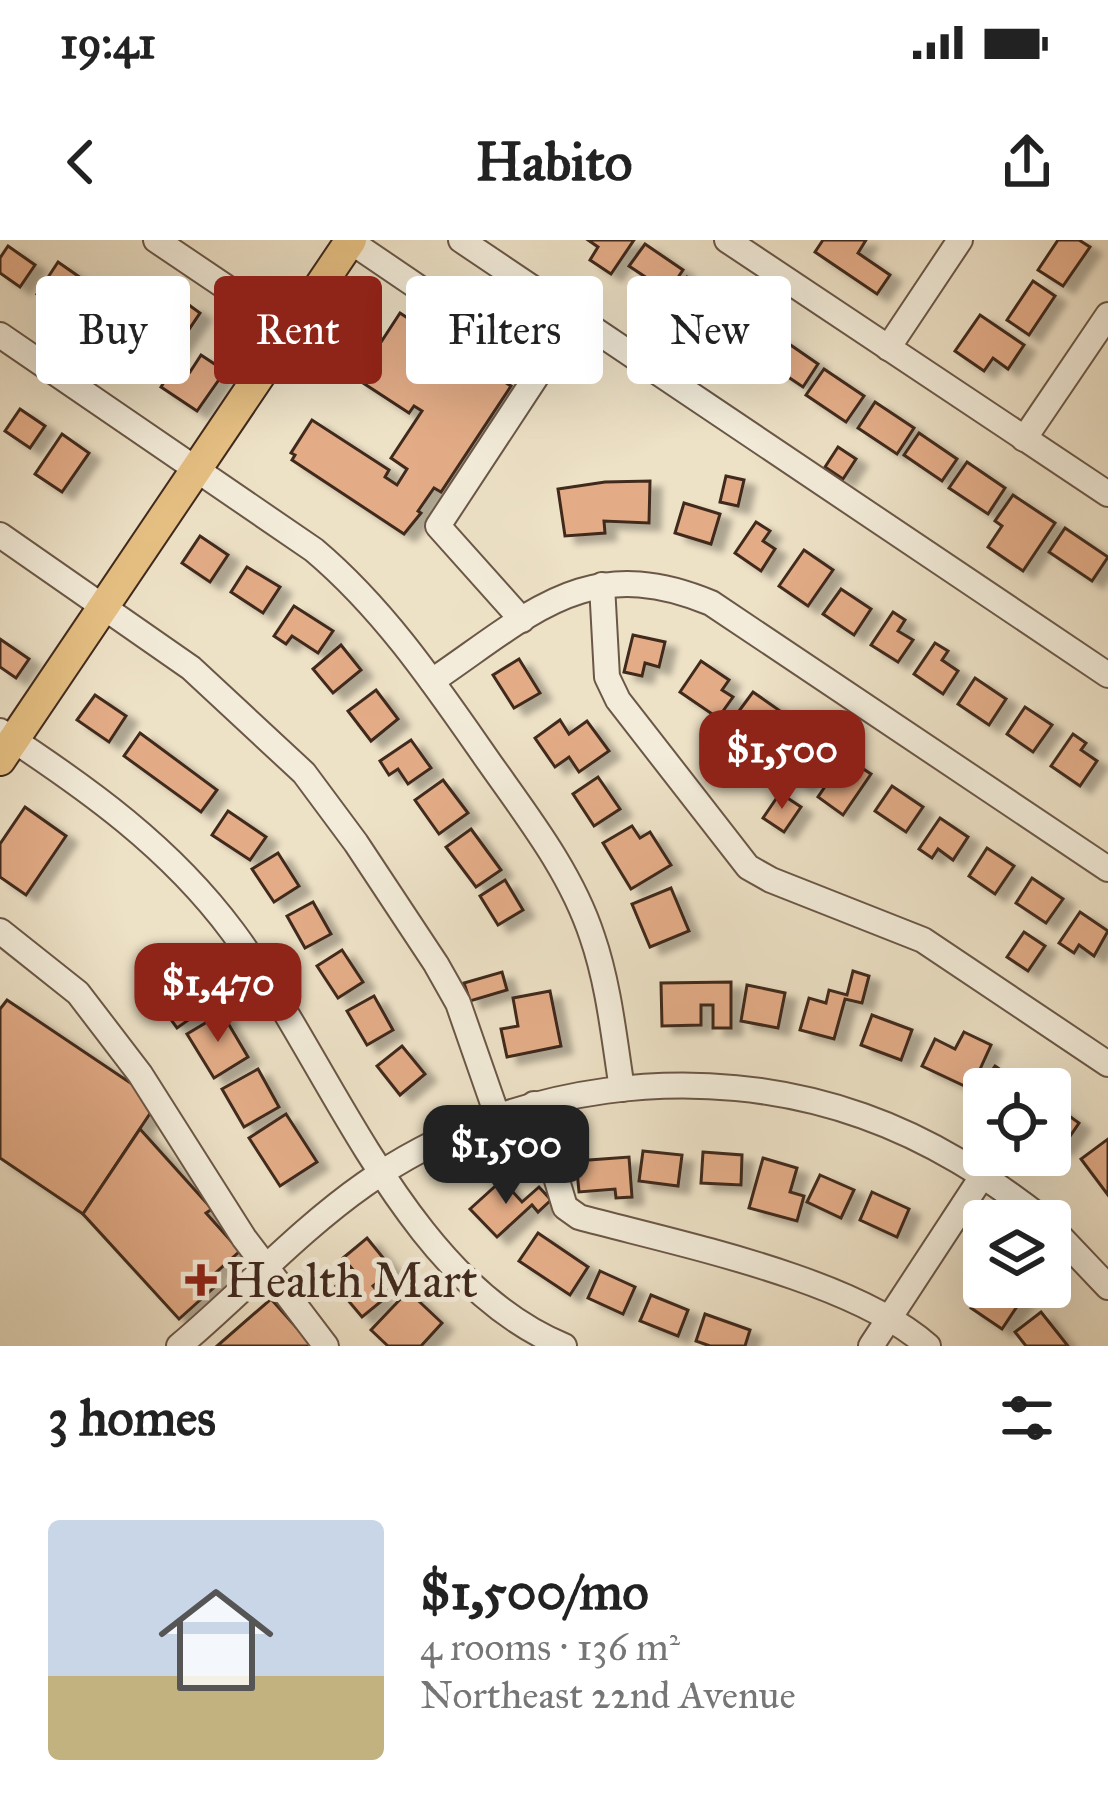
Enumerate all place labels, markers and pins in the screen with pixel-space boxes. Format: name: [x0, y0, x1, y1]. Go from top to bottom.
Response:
pin: $1,500: [684, 710, 880, 812]
pin: $1,470: [120, 943, 316, 1045]
pin: $1,500: [408, 1105, 604, 1207]
place label: Health Mart: [225, 1251, 478, 1310]
marker: Health Mart: [188, 1267, 214, 1293]

